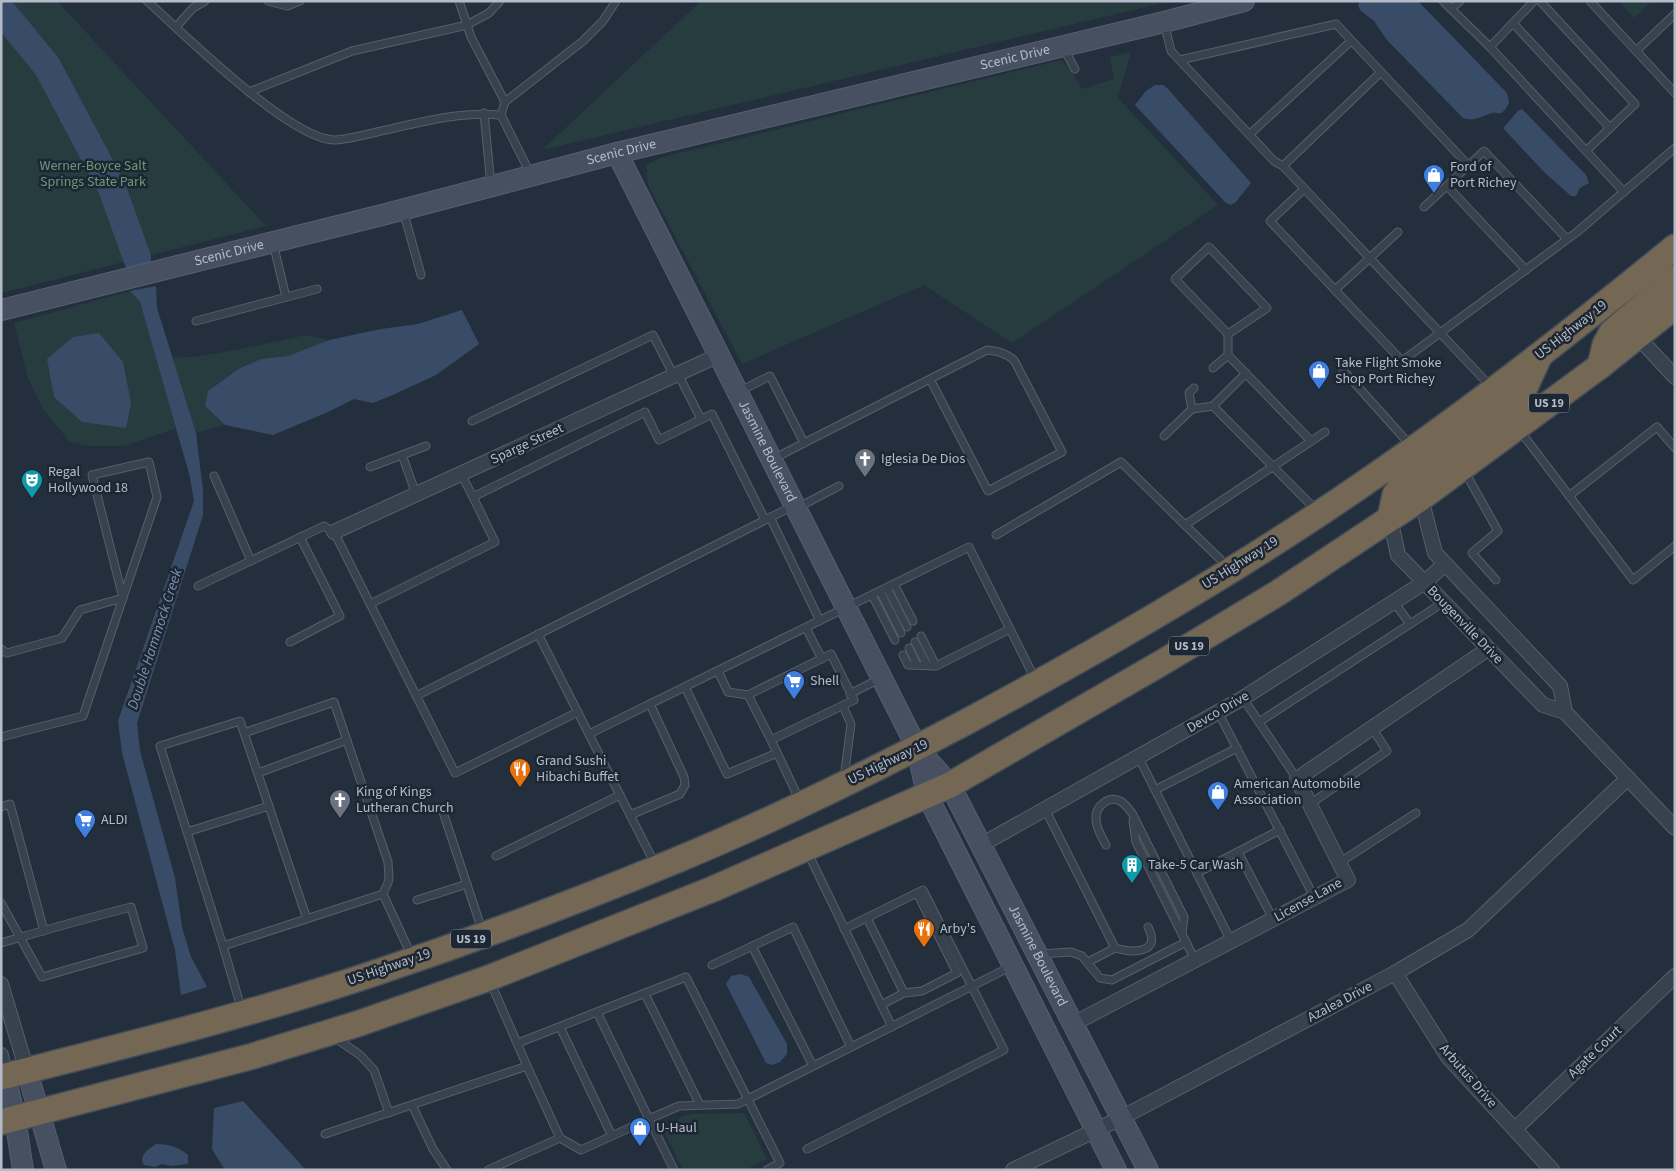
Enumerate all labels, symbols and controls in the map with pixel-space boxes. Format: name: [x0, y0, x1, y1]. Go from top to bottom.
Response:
street label: Scenic Drive: [978, 40, 1052, 76]
street label: Scenic Drive: [584, 134, 658, 171]
park label: Werner-Boyce Salt Springs State Park: [39, 156, 147, 192]
place label: Ford of Port Richey: [1450, 157, 1517, 193]
shop icon: Ford of Port Richey: [1422, 163, 1446, 194]
street label: Scenic Drive: [192, 235, 266, 271]
street label: US Highway 19: [1531, 295, 1611, 365]
place label: Take Flight Smoke Shop Port Richey: [1335, 353, 1441, 389]
shop icon: Take Flight Smoke Shop Port Richey: [1307, 359, 1331, 390]
road number: US 19: [1529, 393, 1569, 412]
street label: Jasmine Boulevard: [733, 397, 802, 506]
street label: Sparge Street: [487, 418, 567, 470]
church icon: Iglesia De Dios: [853, 447, 877, 478]
place label: Iglesia De Dios: [881, 449, 965, 469]
place label: Regal Hollywood 18: [48, 462, 128, 498]
theatre icon: Regal Hollywood 18: [20, 468, 44, 499]
street label: US Highway 19: [1198, 532, 1282, 594]
water label: Double Hammock Creek: [122, 565, 188, 712]
street label: Bougenville Drive: [1422, 581, 1508, 669]
road number: US 19: [1169, 636, 1209, 656]
supermarket icon: Shell: [782, 669, 806, 700]
place label: Shell: [810, 671, 840, 691]
street label: Devco Drive: [1183, 686, 1253, 738]
street label: US Highway 19: [845, 734, 931, 790]
place label: Grand Sushi Hibachi Buffet: [536, 751, 619, 787]
restaurant icon: Grand Sushi Hibachi Buffet: [508, 757, 532, 788]
place label: American Automobile Association: [1234, 774, 1360, 810]
shop icon: American Automobile Association: [1206, 780, 1230, 811]
place label: King of Kings Lutheran Church: [356, 782, 454, 818]
church icon: King of Kings Lutheran Church: [328, 788, 352, 819]
supermarket icon: ALDI: [73, 808, 97, 839]
place label: ALDI: [101, 810, 128, 830]
building icon: Take-5 Car Wash: [1120, 853, 1144, 884]
place label: Take-5 Car Wash: [1148, 855, 1243, 875]
street label: License Lane: [1270, 873, 1346, 927]
street label: Jasmine Boulevard: [1003, 901, 1072, 1010]
restaurant icon: Arby's: [912, 917, 936, 948]
place label: Arby's: [940, 919, 976, 939]
road number: US 19: [451, 930, 491, 949]
street label: US Highway 19: [345, 943, 433, 991]
street label: Azalea Drive: [1304, 977, 1376, 1027]
street label: Agate Court: [1563, 1021, 1627, 1083]
street label: Arbutus Drive: [1434, 1040, 1502, 1112]
shop icon: U-Haul: [628, 1116, 652, 1147]
place label: U-Haul: [656, 1118, 697, 1138]

